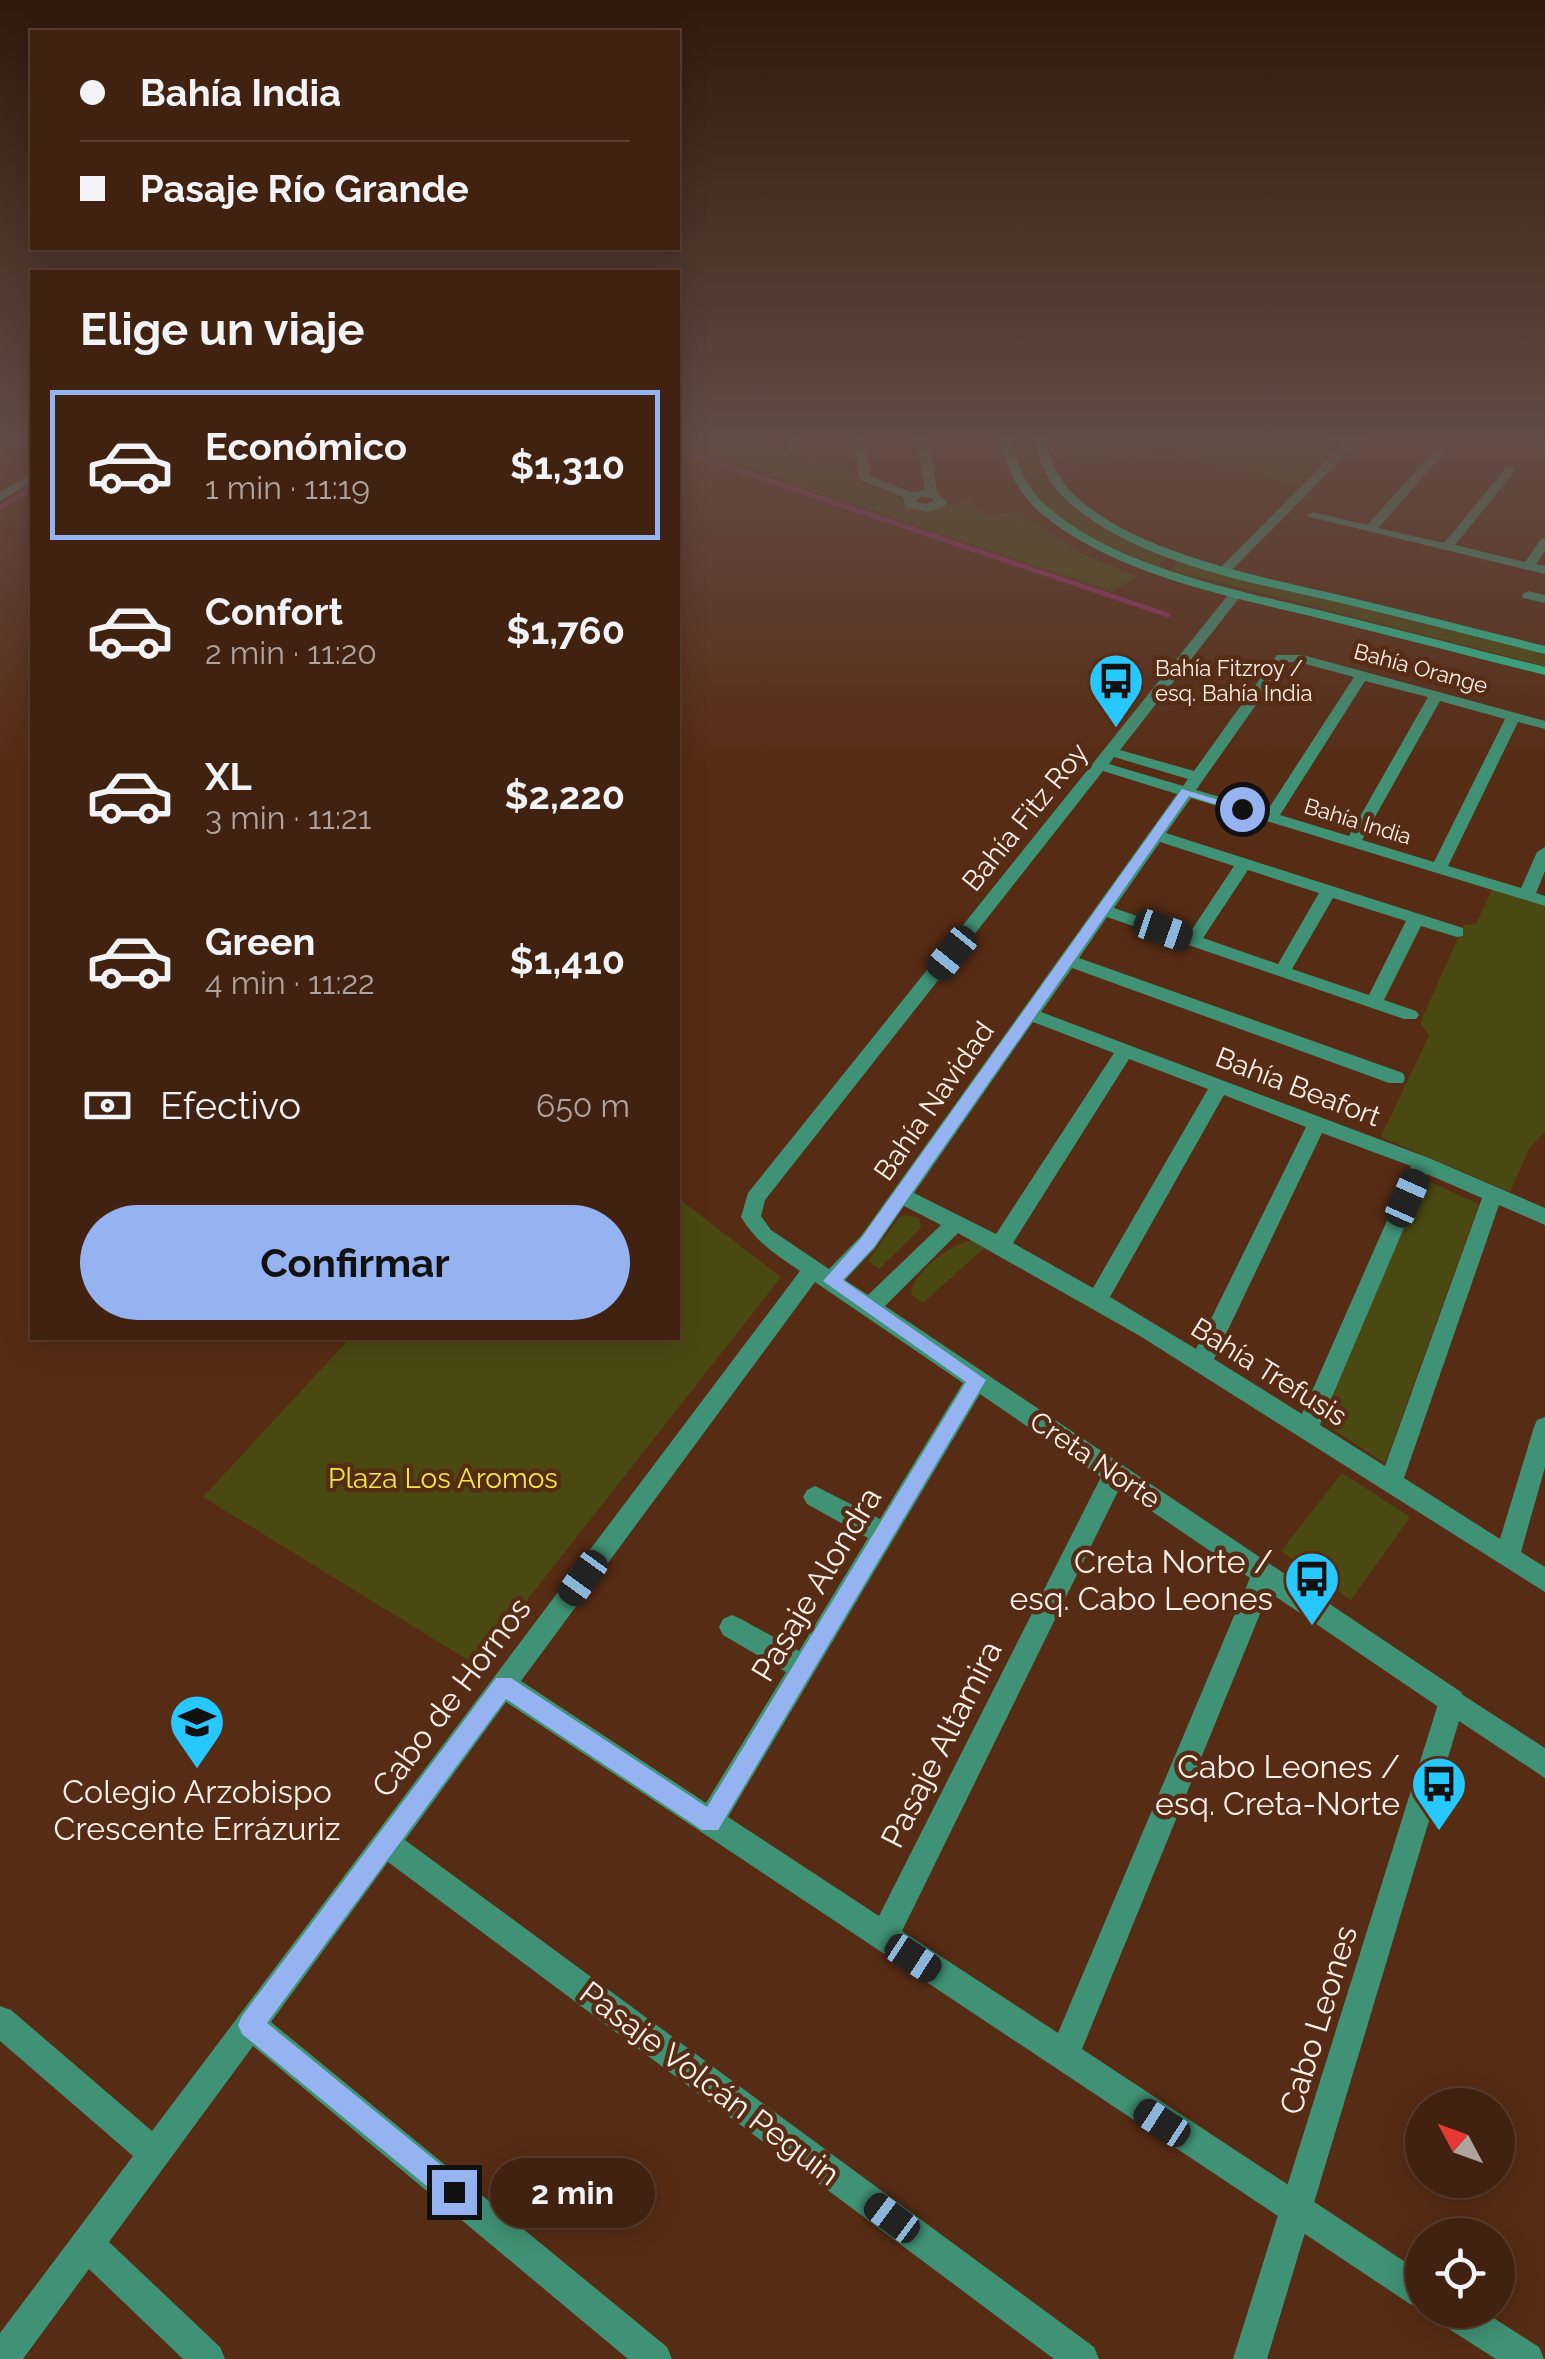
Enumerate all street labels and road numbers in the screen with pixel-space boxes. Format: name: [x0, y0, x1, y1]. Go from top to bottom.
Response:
street label: Bahía Orange: [1351, 638, 1491, 698]
street label: Bahía Fitz Roy: [955, 736, 1095, 898]
street label: Bahía India: [1301, 792, 1415, 850]
street label: Bahía Navidad: [867, 1015, 1001, 1187]
street label: Bahía Beafort: [1211, 1040, 1386, 1134]
street label: Bahía Trefusis: [1185, 1311, 1353, 1433]
street label: Creta Norte: [1024, 1404, 1166, 1516]
street label: Pasaje Alondra: [744, 1480, 888, 1688]
street label: Cabo de Hornos: [364, 1590, 538, 1804]
street label: Pasaje Altamira: [873, 1635, 1009, 1853]
street label: Cabo Leones: [1272, 1921, 1364, 2119]
street label: Pasaje Volcán Peguin: [573, 1973, 847, 2193]

